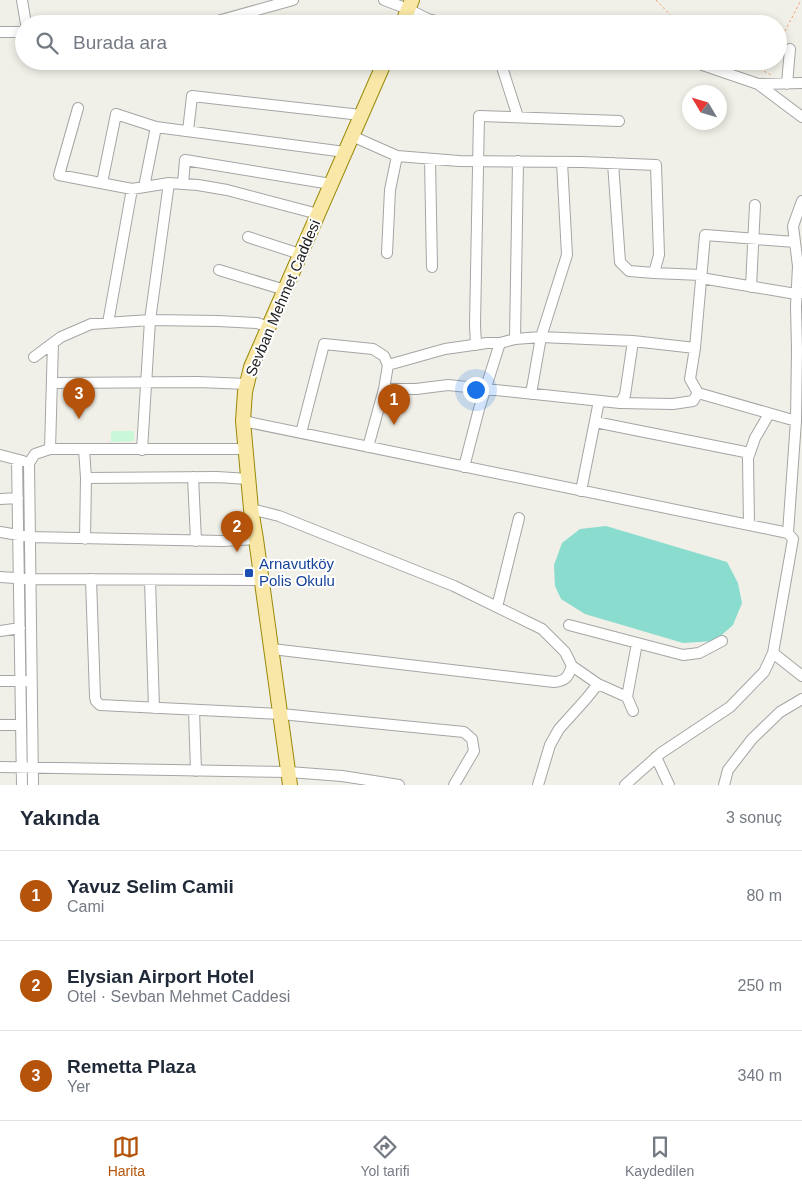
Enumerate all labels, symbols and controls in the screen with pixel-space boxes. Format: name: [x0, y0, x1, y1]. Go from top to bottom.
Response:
search box: [15, 15, 787, 70]
icon: search: [33, 29, 61, 57]
text: Burada ara: [73, 32, 167, 53]
north arrow: [682, 85, 727, 130]
street label: Sevban Mehmet Caddesi: [242, 217, 323, 379]
your location: [463, 377, 489, 403]
pin: 3: [63, 378, 95, 419]
pin: 1: [378, 384, 410, 425]
pin: 2: [221, 511, 253, 552]
place label: Arnavutköy Polis Okulu: [259, 555, 335, 589]
marker: Arnavutköy Polis Okulu: [243, 567, 255, 579]
text: Yakında: [20, 806, 99, 829]
text: 3 sonuç: [726, 809, 782, 826]
text: Yavuz Selim Camii: [67, 876, 234, 897]
text: 1: [32, 887, 40, 904]
text: 80 m: [746, 887, 782, 904]
text: Cami: [67, 898, 104, 915]
text: Elysian Airport Hotel: [67, 966, 254, 987]
text: 2: [32, 977, 40, 994]
text: 250 m: [738, 977, 782, 994]
text: Otel · Sevban Mehmet Caddesi: [67, 988, 290, 1005]
text: Remetta Plaza: [67, 1056, 196, 1077]
text: 3: [32, 1067, 40, 1084]
text: 340 m: [738, 1067, 782, 1084]
text: Yer: [67, 1078, 90, 1095]
tab: Harita: [108, 1133, 145, 1179]
tab: Yol tarifi: [360, 1133, 410, 1179]
tab: Kaydedilen: [625, 1133, 694, 1179]

